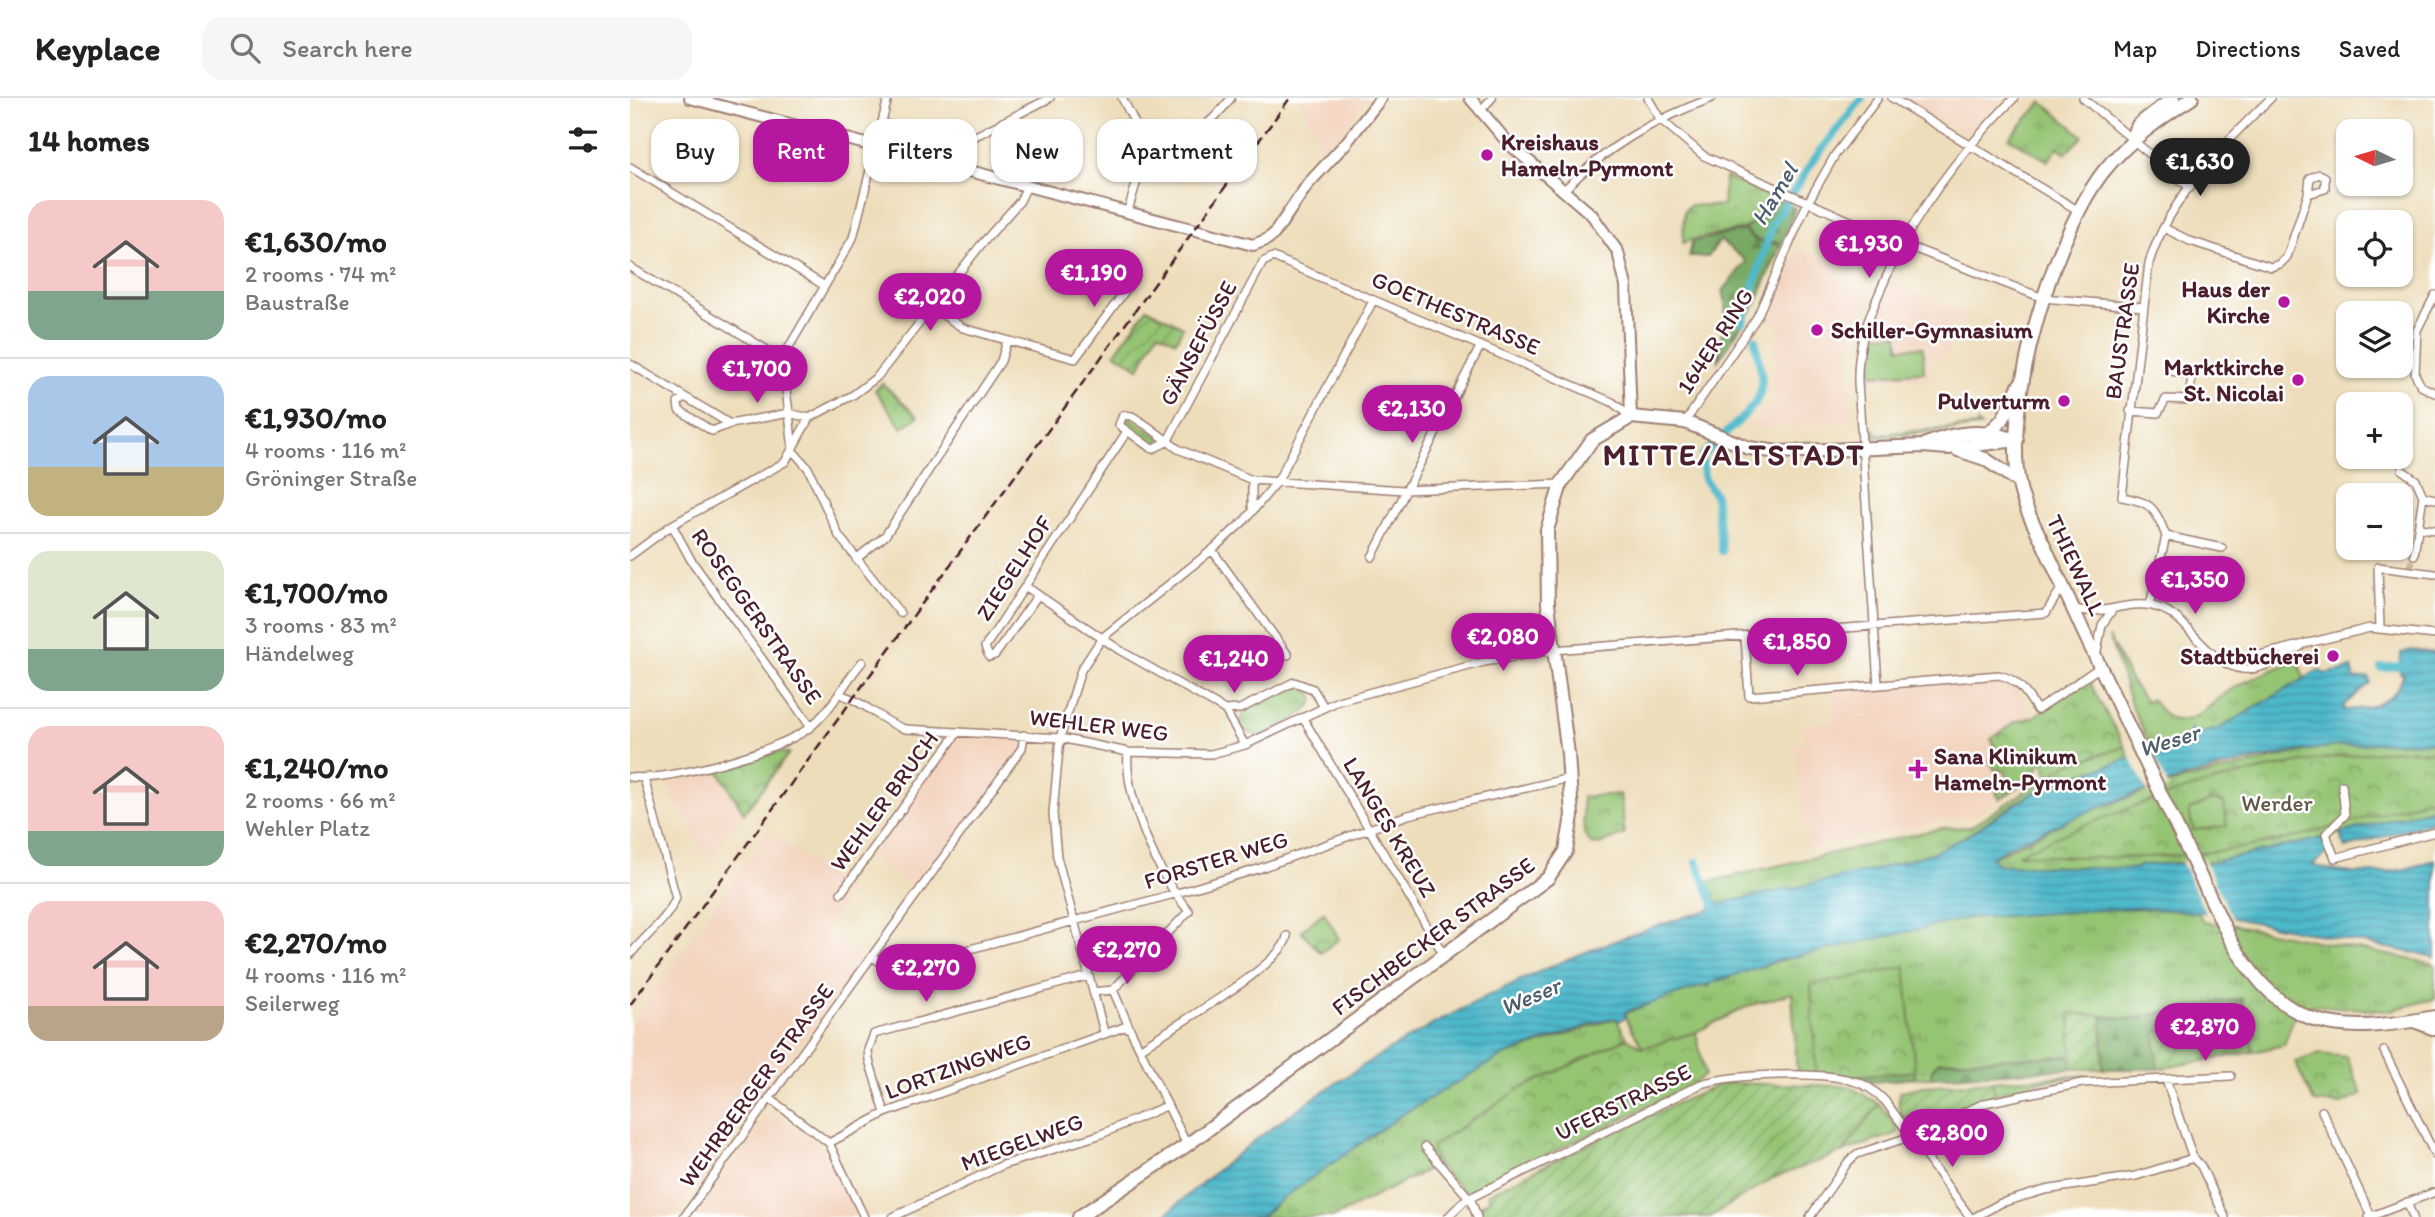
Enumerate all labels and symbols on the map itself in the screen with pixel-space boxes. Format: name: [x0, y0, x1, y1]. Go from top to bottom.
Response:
north arrow: [2336, 119, 2413, 196]
place label: Kreishaus Hameln-Pyrmont: [1501, 128, 1673, 182]
pin: €1,630: [2143, 139, 2257, 198]
marker: Kreishaus Hameln-Pyrmont: [1479, 147, 1495, 163]
water label: Hamel: [1744, 156, 1805, 230]
pin: €1,930: [1812, 220, 1926, 280]
pin: €1,190: [1037, 250, 1151, 309]
street label: BAUSTRASSE: [2099, 261, 2145, 401]
street label: GOETHESTRASSE: [1367, 265, 1545, 361]
pin: €2,020: [873, 274, 987, 333]
place label: Haus der Kirche: [2182, 275, 2271, 329]
street label: GÄNSEFÜSSE: [1153, 276, 1243, 410]
street label: 164ER RING: [1671, 283, 1759, 399]
marker: Haus der Kirche: [2276, 294, 2292, 310]
place label: Schiller-Gymnasium: [1831, 316, 2034, 344]
marker: Schiller-Gymnasium: [1809, 322, 1825, 338]
pin: €1,700: [700, 345, 814, 405]
place label: Marktkirche St. Nicolai: [2164, 353, 2284, 407]
marker: Marktkirche St. Nicolai: [2290, 372, 2306, 388]
pin: €2,130: [1355, 386, 1469, 445]
place label: Pulverturm: [1937, 387, 2051, 415]
marker: Pulverturm: [2056, 393, 2072, 409]
district label: MITTE/ALTSTADT: [1603, 436, 1865, 473]
street label: ZIEGELHOF: [970, 510, 1058, 626]
street label: THIEWALL: [2041, 510, 2112, 620]
street label: ROSEGGERSTRASSE: [686, 523, 828, 710]
pin: €1,350: [2138, 556, 2252, 616]
pin: €2,080: [1446, 614, 1560, 673]
pin: €1,850: [1740, 618, 1854, 678]
pin: €1,240: [1177, 636, 1291, 695]
place label: Stadtbücherei: [2180, 642, 2319, 670]
marker: Stadtbücherei: [2325, 648, 2341, 664]
street label: WEHLER WEG: [1028, 703, 1170, 747]
water label: Weser: [2135, 716, 2206, 763]
street label: WEHLER BRUCH: [824, 725, 944, 877]
place label: Sana Klinikum Hameln-Pyrmont: [1934, 742, 2106, 796]
street label: LANGES KREUZ: [1337, 752, 1443, 902]
marker: Sana Klinikum Hameln-Pyrmont: [1908, 759, 1928, 779]
park label: Werder: [2241, 789, 2313, 817]
street label: FORSTER WEG: [1141, 825, 1291, 895]
street label: FISCHBECKER STRASSE: [1326, 851, 1540, 1021]
pin: €2,270: [1070, 926, 1184, 986]
pin: €2,270: [869, 944, 983, 1004]
water label: Weser: [1496, 969, 1567, 1022]
street label: WEHRBERGER STRASSE: [673, 977, 839, 1192]
pin: €2,870: [2148, 1004, 2262, 1063]
street label: LORTZINGWEG: [881, 1027, 1035, 1105]
street label: UFERSTRASSE: [1551, 1057, 1695, 1147]
street label: MIEGELWEG: [957, 1107, 1087, 1177]
pin: €2,800: [1895, 1110, 2009, 1169]

